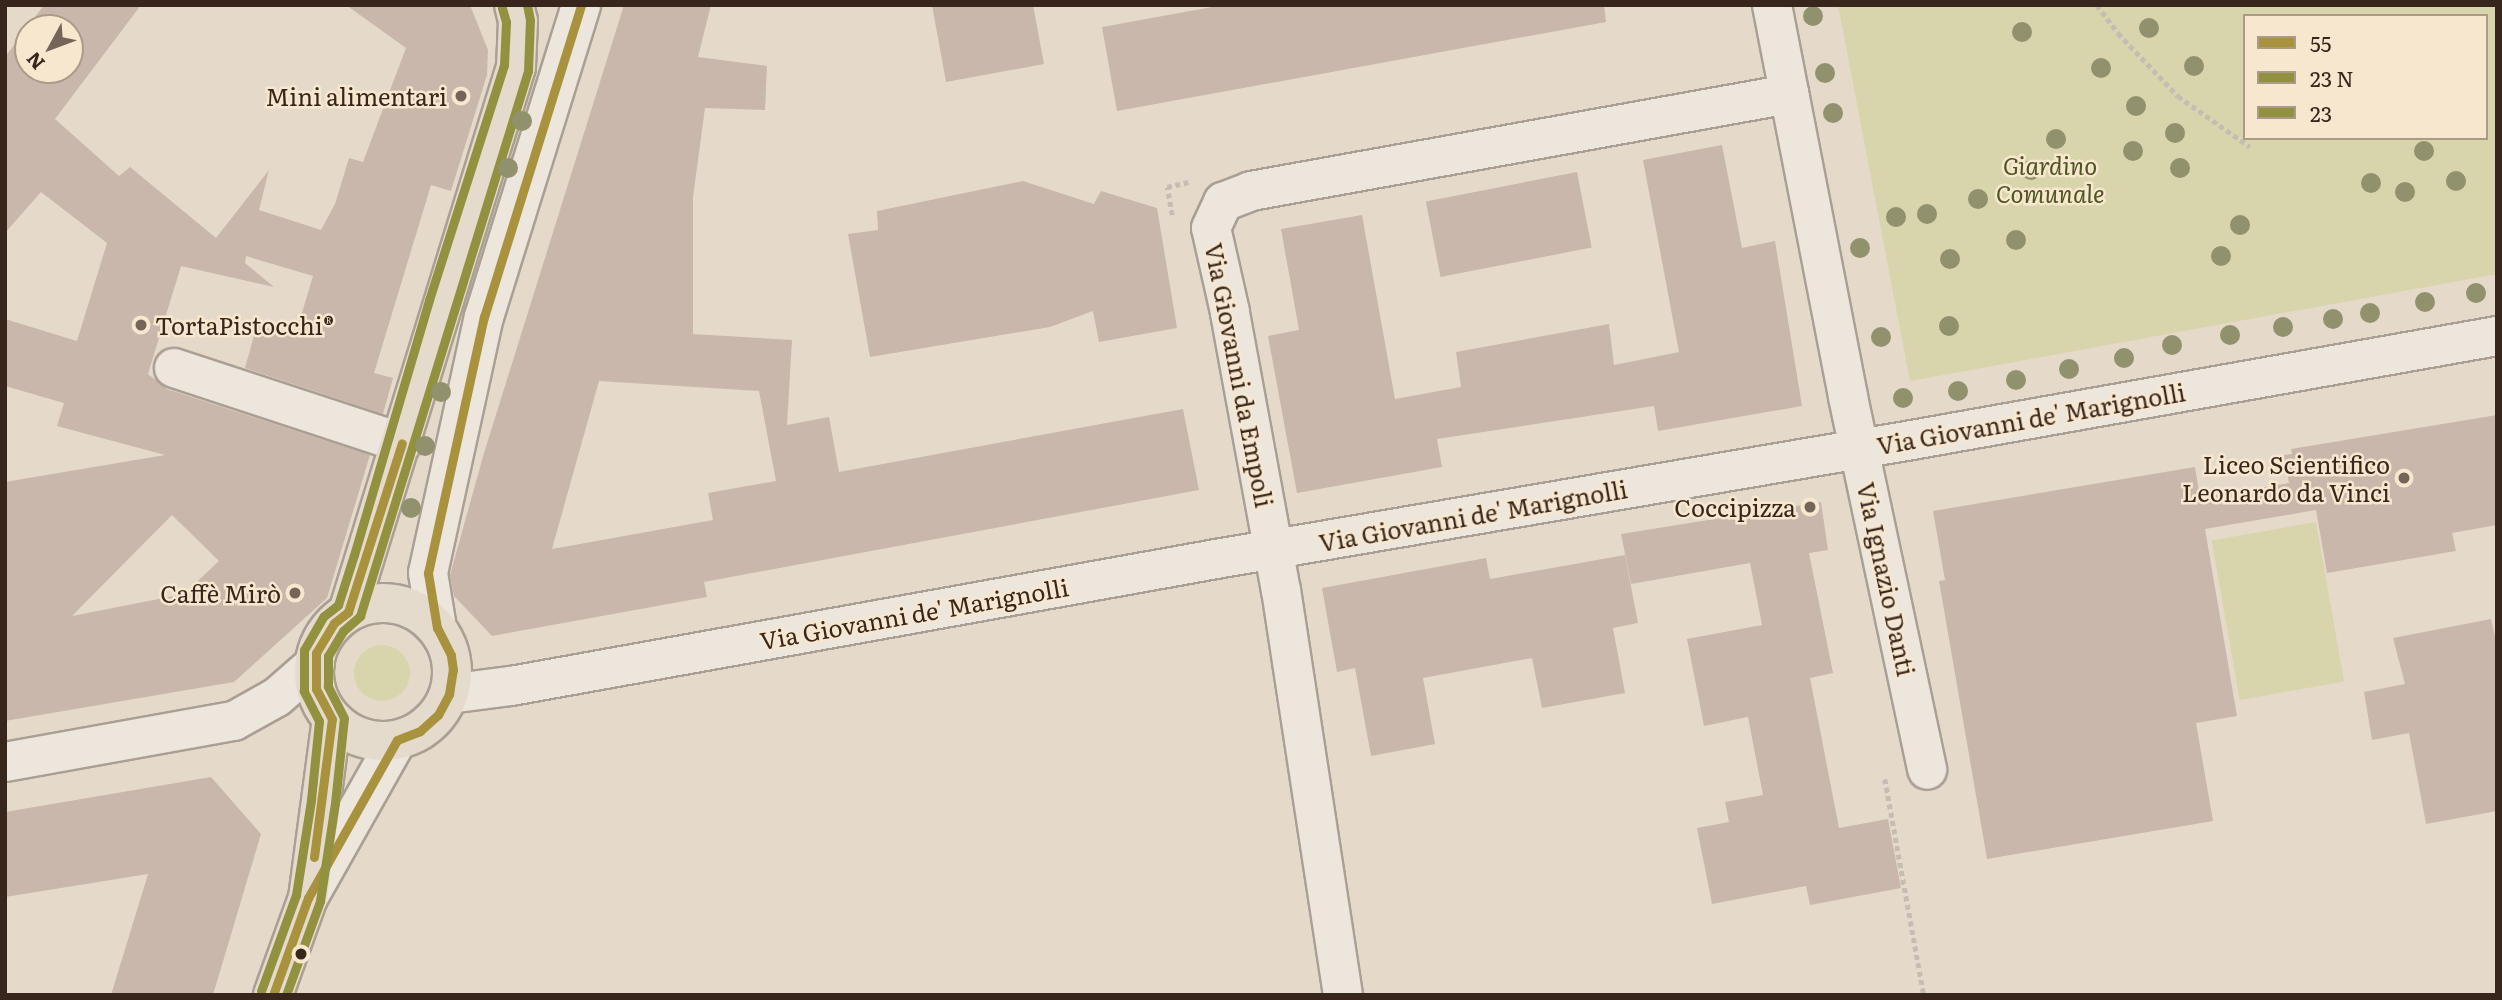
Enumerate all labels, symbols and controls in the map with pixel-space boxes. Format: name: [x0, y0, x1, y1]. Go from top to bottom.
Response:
north arrow: [14, 14, 84, 84]
legend: [2243, 14, 2488, 140]
text: 55: [2310, 27, 2331, 58]
text: N: [19, 46, 50, 77]
text: 23 N: [2310, 62, 2354, 93]
place label: Mini alimentari: [266, 82, 447, 110]
marker: Mini alimentari: [453, 88, 469, 104]
text: 23: [2310, 97, 2332, 128]
park label: Giardino Comunale: [1996, 151, 2104, 207]
street label: Via Giovanni da Empoli: [1200, 240, 1280, 510]
place label: TortaPistocchi®: [155, 311, 335, 339]
marker: TortaPistocchi®: [133, 317, 149, 333]
street label: Via Giovanni de' Marignolli: [1874, 377, 2188, 459]
place label: Liceo Scientifico Leonardo da Vinci: [2182, 450, 2390, 506]
marker: Liceo Scientifico Leonardo da Vinci: [2396, 470, 2412, 486]
street label: Via Giovanni de' Marignolli: [1316, 474, 1630, 556]
street label: Via Ignazio Danti: [1852, 479, 1922, 679]
place label: Coccipizza: [1674, 493, 1796, 521]
marker: Coccipizza: [1802, 499, 1818, 515]
street label: Via Giovanni de' Marignolli: [757, 572, 1071, 654]
place label: Caffè Mirò: [160, 579, 281, 607]
marker: Caffè Mirò: [287, 585, 303, 601]
unlabelled marker: [294, 947, 308, 961]

